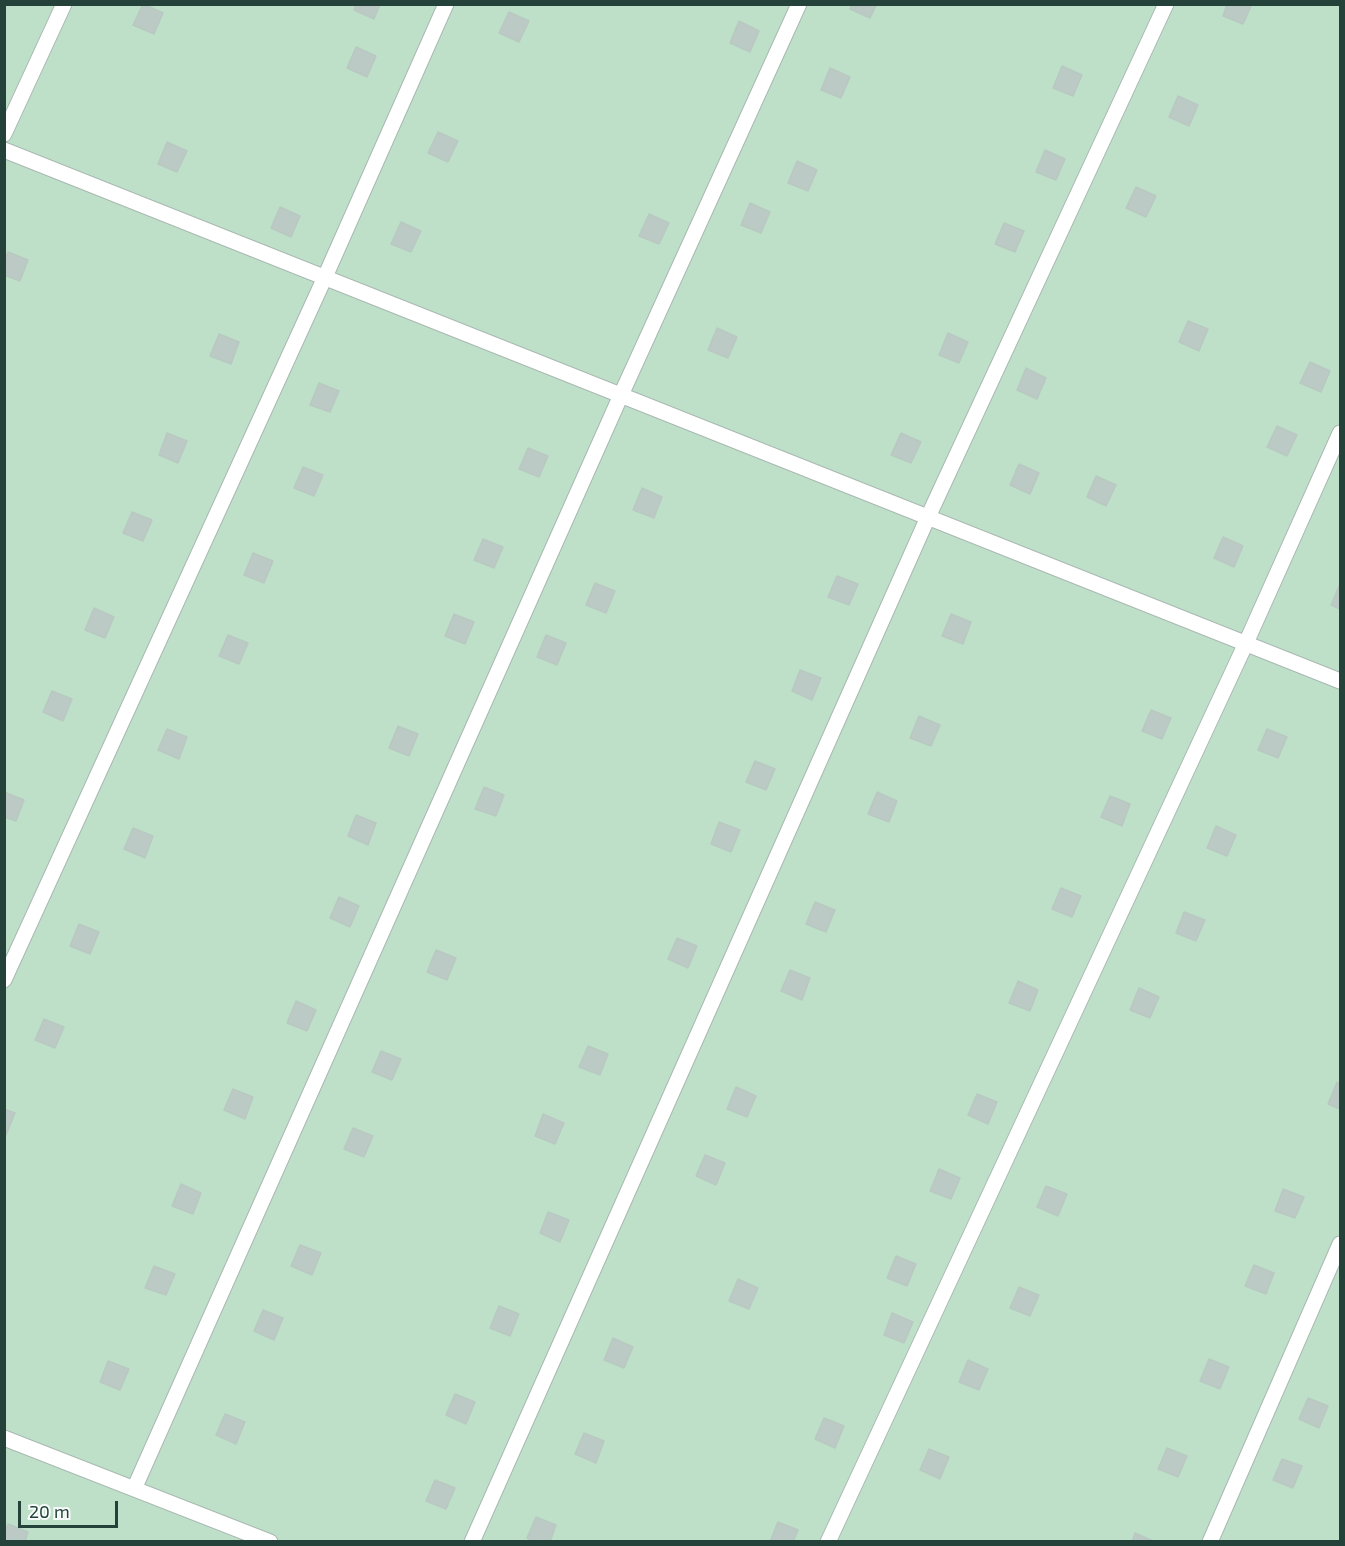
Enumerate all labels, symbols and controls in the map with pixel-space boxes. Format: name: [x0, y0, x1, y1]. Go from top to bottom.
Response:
scale bar: [21, 1489, 122, 1527]
text: 20 m: [29, 1500, 70, 1522]

